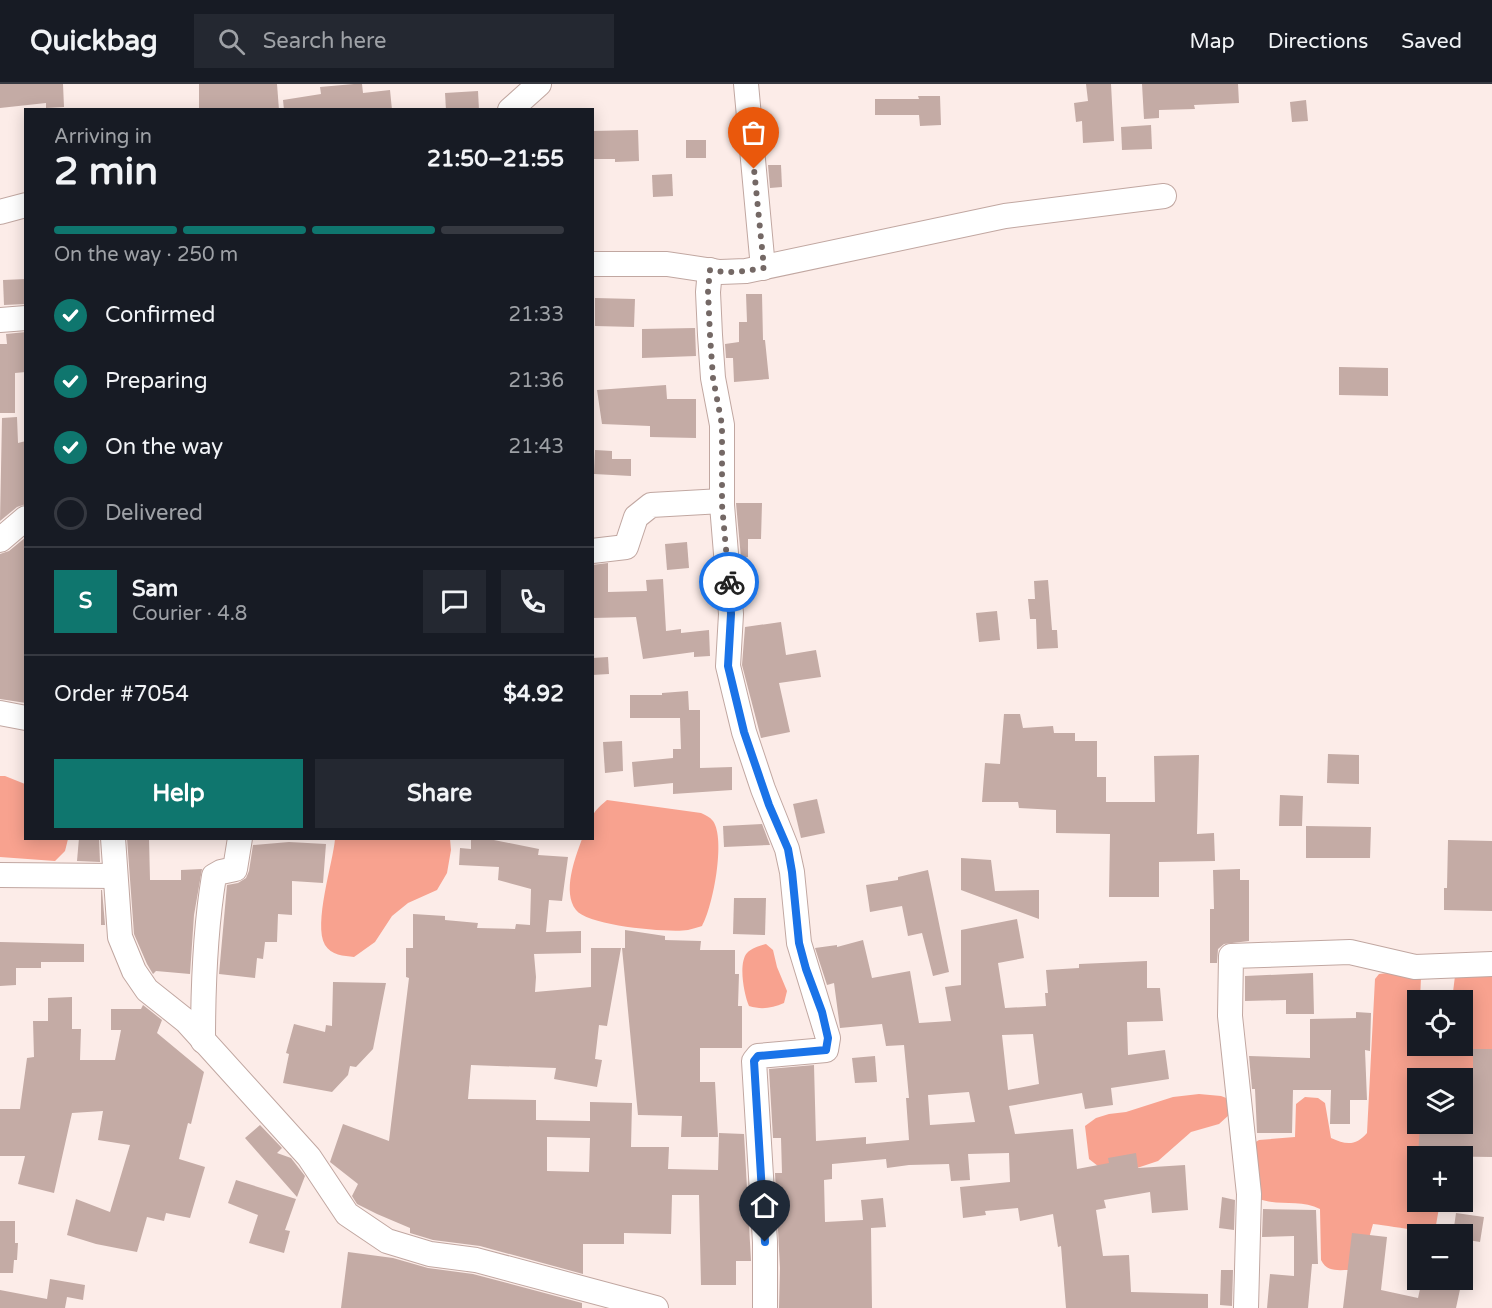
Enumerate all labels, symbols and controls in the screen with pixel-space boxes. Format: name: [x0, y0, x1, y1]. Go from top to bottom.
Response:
search box: [194, 14, 614, 68]
text: Quickbag: [30, 24, 158, 58]
icon: search: [215, 25, 248, 58]
text: Search here: [263, 28, 387, 54]
text: Map: [1189, 29, 1235, 54]
text: Directions: [1268, 29, 1368, 54]
text: Saved: [1401, 29, 1462, 54]
pin: [728, 107, 779, 169]
icon: bag: [737, 116, 770, 149]
text: Arriving in: [54, 125, 152, 149]
text: 21:50–21:55: [427, 146, 564, 172]
text: 2 min: [54, 148, 158, 195]
text: On the way · 250 m: [54, 243, 238, 267]
icon: check: [54, 299, 87, 332]
text: Confirmed: [105, 302, 215, 328]
text: 21:33: [509, 303, 564, 327]
icon: check: [54, 365, 87, 398]
text: Preparing: [105, 368, 208, 394]
text: 21:36: [509, 369, 564, 393]
icon: check: [54, 431, 87, 464]
text: On the way: [105, 434, 223, 460]
text: 21:43: [509, 435, 564, 459]
text: Delivered: [105, 500, 203, 526]
courier: [699, 552, 759, 612]
icon: bike: [713, 566, 746, 599]
button: chat: [423, 570, 486, 633]
button: phone: [501, 570, 564, 633]
text: Sam: [132, 576, 178, 602]
text: S: [79, 588, 92, 614]
text: Courier · 4.8: [132, 602, 247, 626]
text: Order #7054: [54, 681, 189, 707]
text: $4.92: [503, 681, 564, 707]
button: Help: [54, 759, 303, 828]
button: Share: [315, 759, 564, 828]
map controls: [1407, 990, 1473, 1290]
button: locate: [1407, 990, 1473, 1056]
button: layers: [1407, 1068, 1473, 1134]
button: +: [1407, 1146, 1473, 1212]
pin: [739, 1180, 790, 1242]
icon: home: [748, 1189, 781, 1222]
button: −: [1407, 1224, 1473, 1290]

